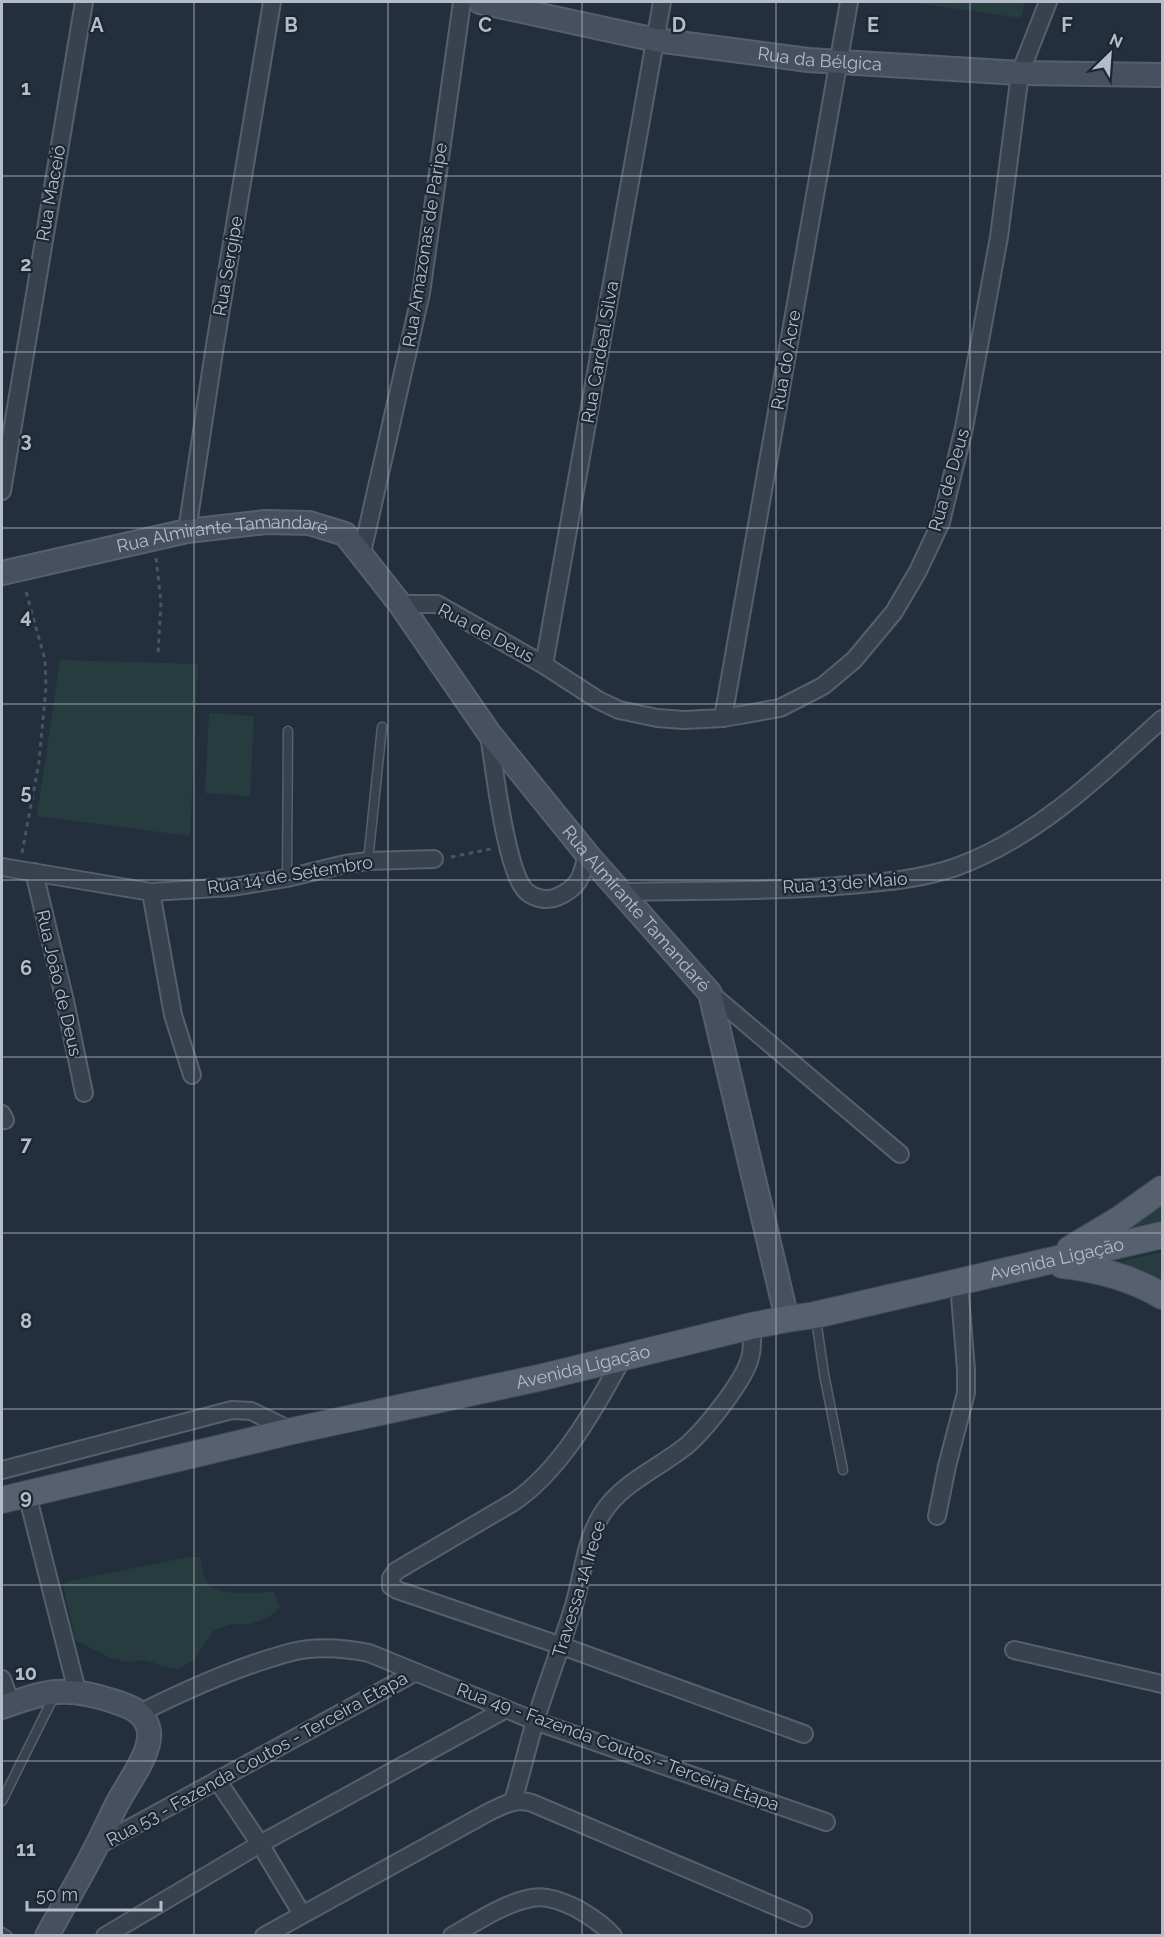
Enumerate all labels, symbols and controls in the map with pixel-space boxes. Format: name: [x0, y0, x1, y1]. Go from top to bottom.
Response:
text: A: [90, 13, 104, 37]
text: B: [284, 13, 298, 37]
text: C: [478, 13, 492, 37]
text: D: [672, 13, 686, 37]
text: E: [867, 13, 879, 37]
text: F: [1061, 13, 1073, 37]
north arrow: [1080, 24, 1140, 84]
text: N: [1107, 30, 1126, 52]
street label: Rua da Bélgica: [756, 42, 882, 75]
text: 1: [21, 76, 31, 100]
street label: Rua Amazonas de Paripe: [398, 141, 451, 349]
street label: Rua Maceió: [32, 143, 69, 243]
street label: Rua Sergipe: [208, 214, 247, 317]
text: 2: [20, 252, 32, 276]
street label: Rua Cardeal Silva: [577, 279, 622, 425]
street label: Rua do Acre: [766, 308, 805, 411]
street label: Rua de Deus: [924, 426, 973, 534]
text: 3: [20, 428, 32, 452]
street label: Rua Almirante Tamandaré: [115, 511, 332, 557]
street label: Rua de Deus: [435, 598, 538, 667]
text: 4: [20, 604, 32, 628]
text: 5: [20, 780, 32, 804]
street label: Rua Almirante Tamandaré: [558, 821, 715, 996]
street label: Rua 14 de Setembro: [206, 851, 375, 898]
street label: Rua 13 de Maio: [782, 868, 908, 897]
street label: Rua João de Deus: [32, 908, 87, 1058]
text: 6: [20, 956, 32, 980]
text: 7: [20, 1132, 32, 1156]
street label: Avenida Ligação: [987, 1233, 1126, 1284]
text: 8: [20, 1309, 32, 1333]
street label: Avenida Ligação: [514, 1340, 652, 1393]
text: 9: [20, 1485, 32, 1509]
street label: Travessa 1A Irece: [548, 1517, 609, 1660]
text: 10: [15, 1661, 37, 1685]
street label: Rua 53 - Fazenda Coutos - Terceira Etapa: [103, 1667, 411, 1850]
street label: Rua 49 - Fazenda Coutos - Terceira Etapa: [454, 1678, 782, 1815]
text: 11: [16, 1837, 36, 1861]
scale bar: [27, 1874, 160, 1912]
text: 50 m: [36, 1884, 78, 1905]

